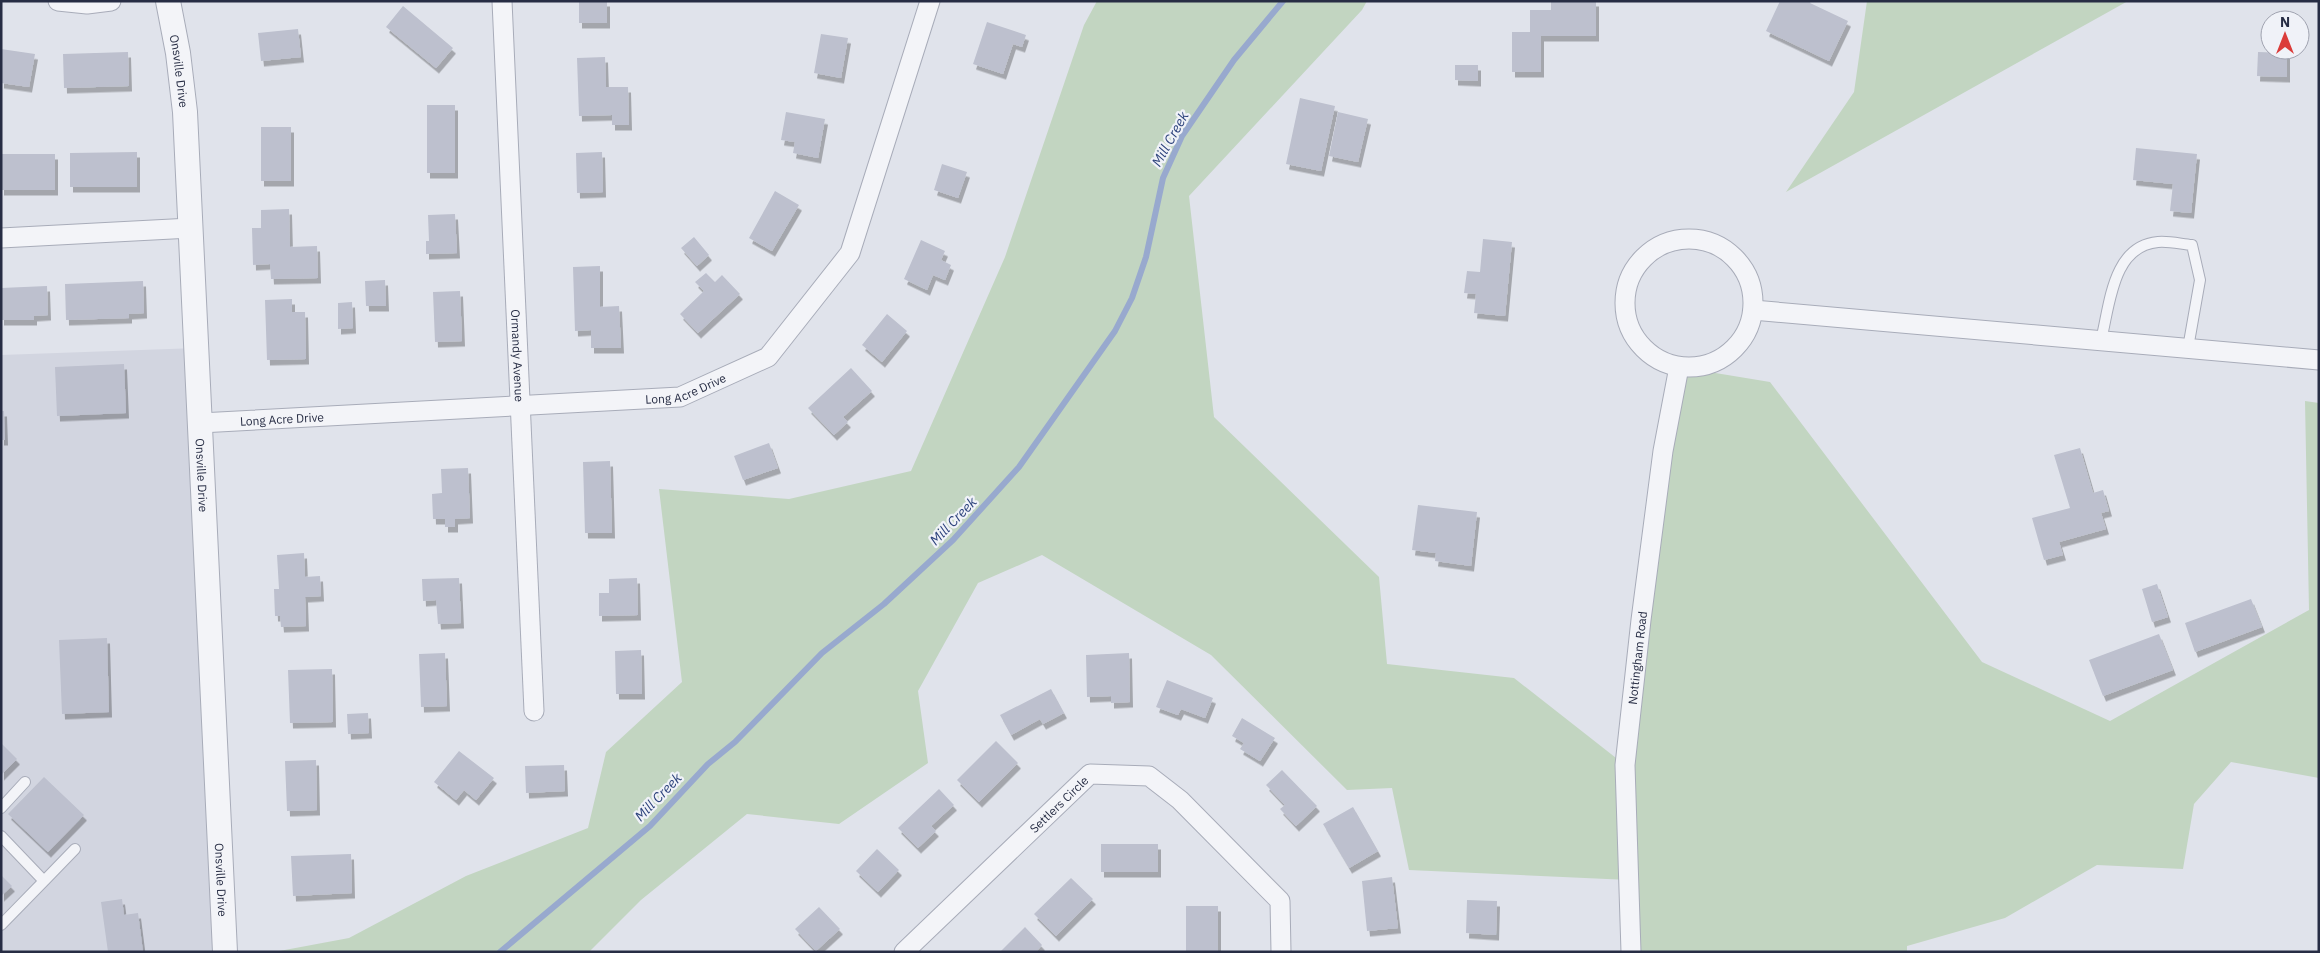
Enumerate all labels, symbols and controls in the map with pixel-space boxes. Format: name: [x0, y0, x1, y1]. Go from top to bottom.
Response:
north arrow: [2260, 10, 2310, 60]
text: N: [2280, 13, 2290, 31]
street label: Onsville Drive: [167, 33, 192, 109]
water label: Mill Creek: [1148, 108, 1193, 170]
street label: Ormandy Avenue: [508, 309, 528, 403]
street label: Long Acre Drive: [645, 370, 728, 406]
street label: Long Acre Drive: [239, 409, 325, 428]
street label: Onsville Drive: [193, 438, 212, 513]
water label: Mill Creek: [926, 493, 981, 549]
street label: Nottingham Road: [1624, 610, 1650, 705]
water label: Mill Creek: [631, 769, 686, 825]
street label: Settlers Circle: [1026, 772, 1091, 836]
street label: Onsville Drive: [212, 843, 231, 917]

